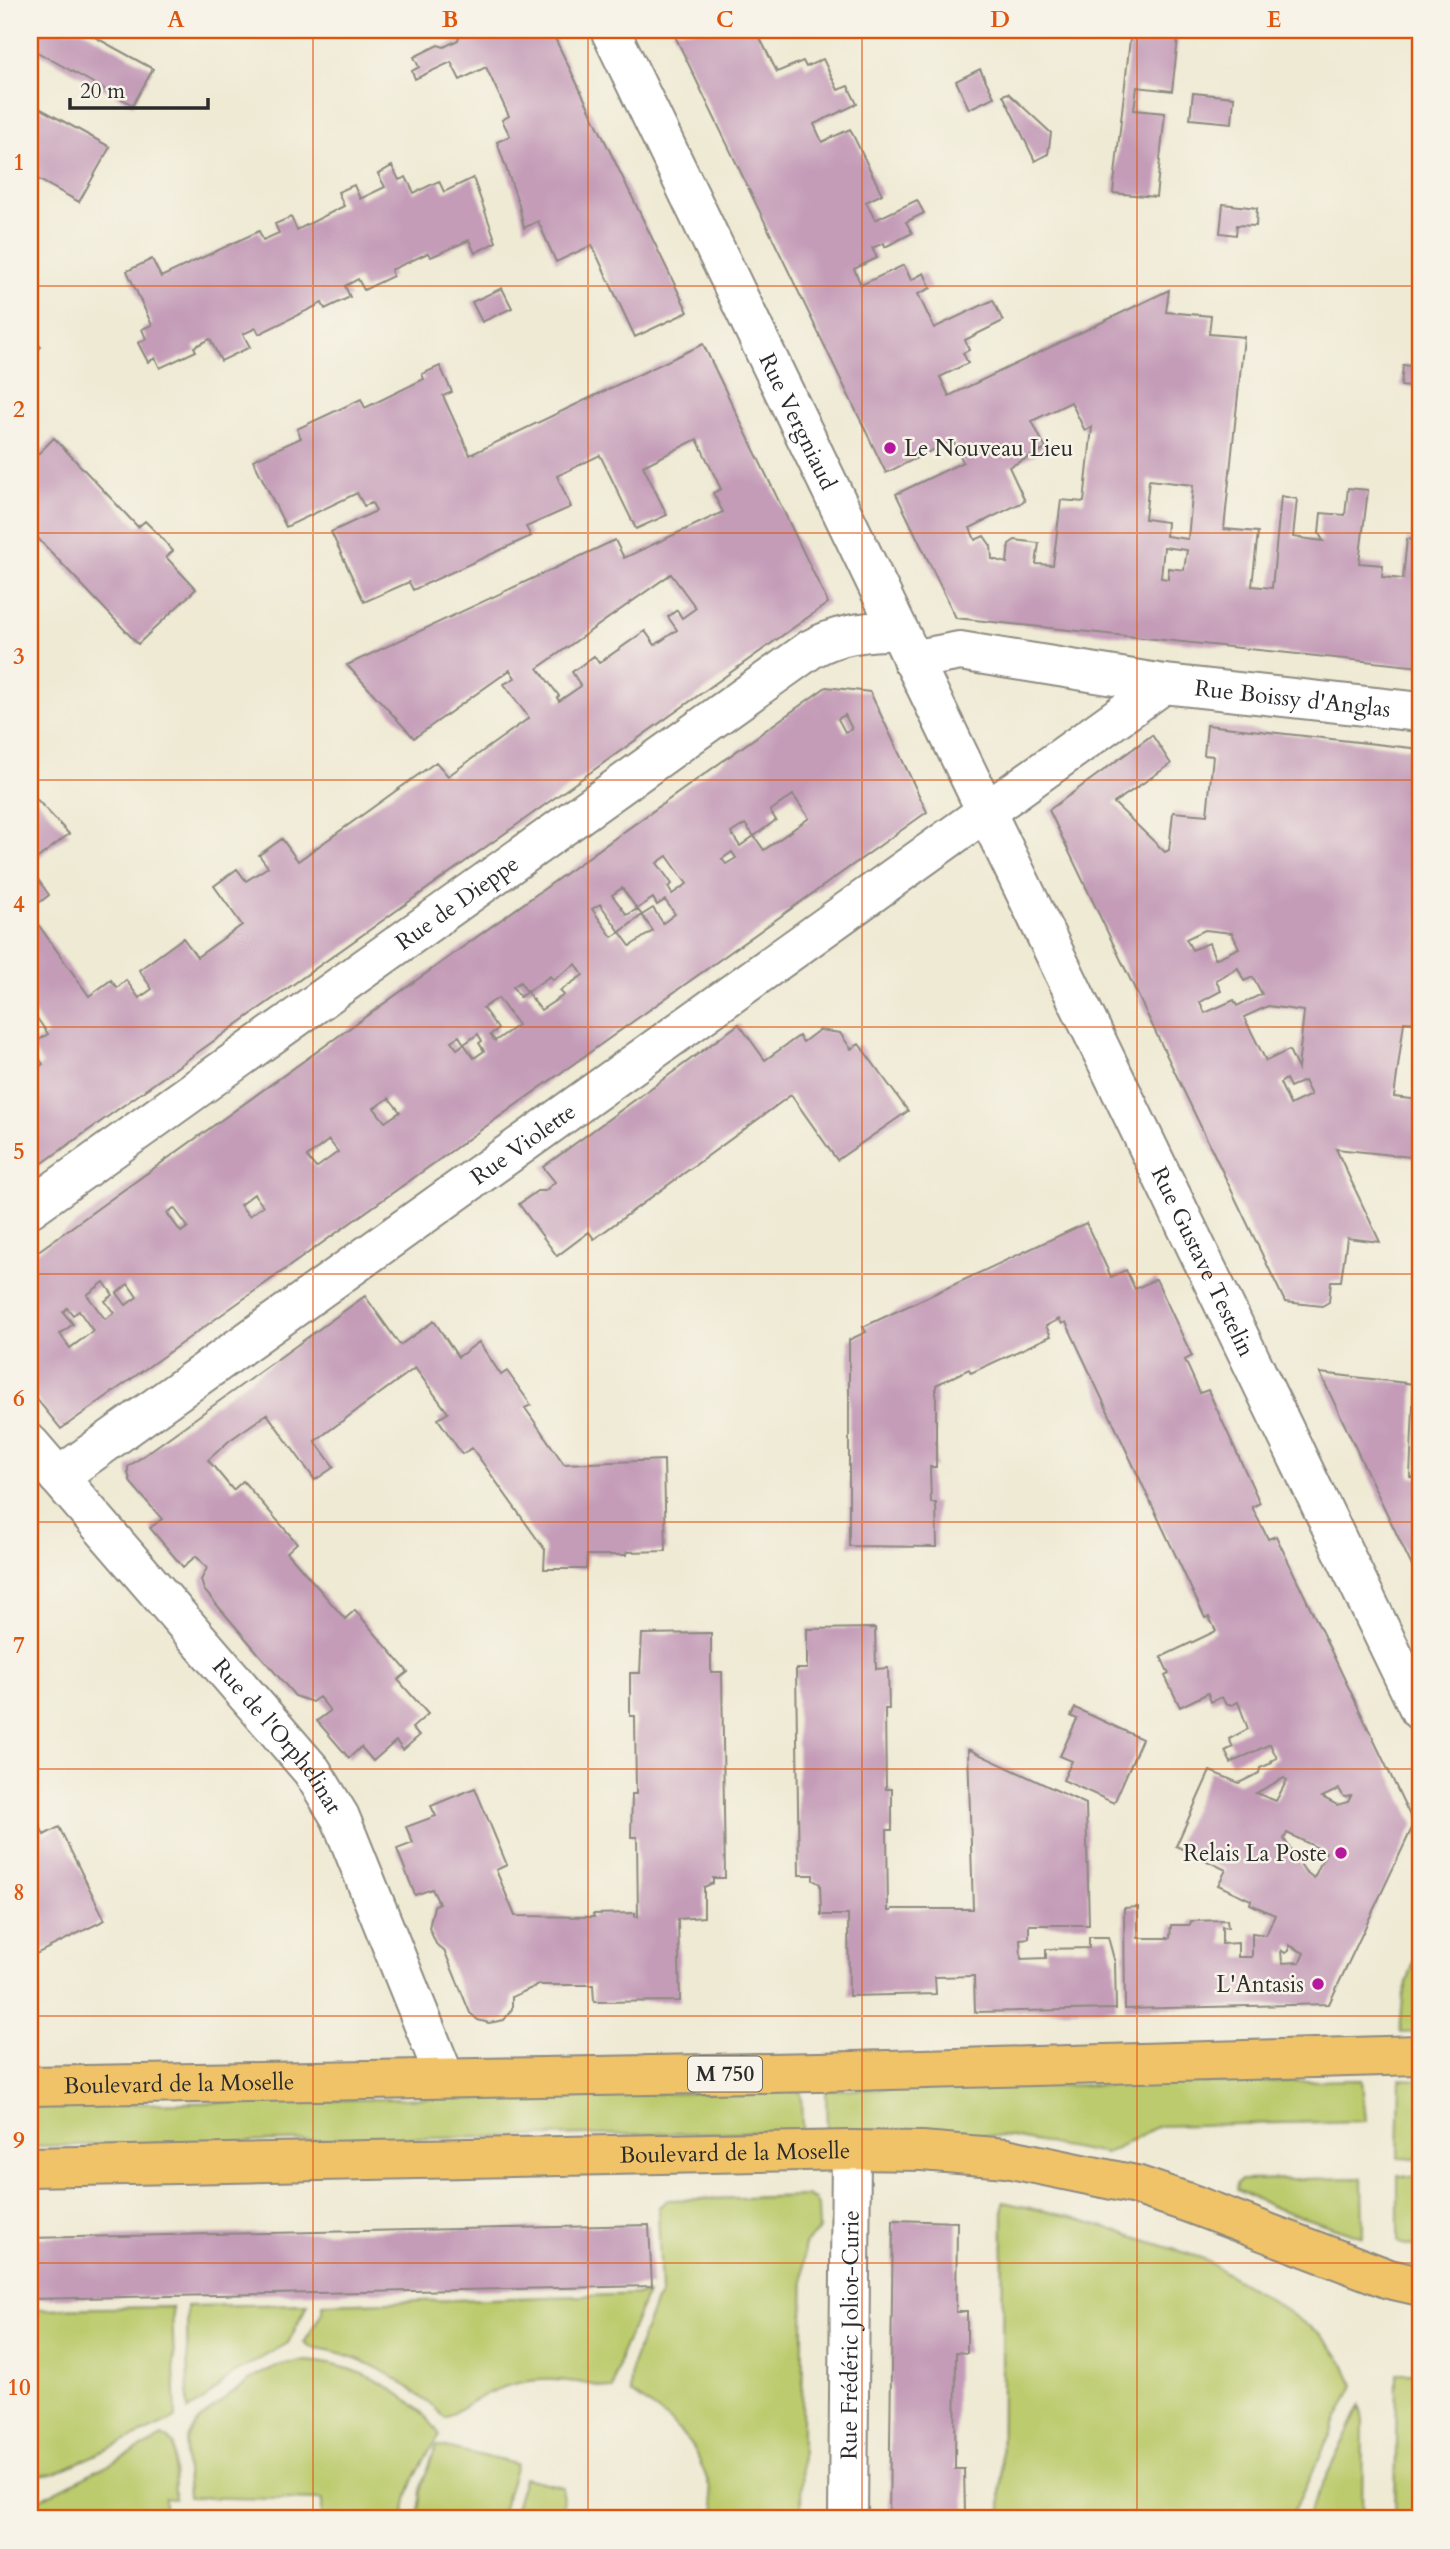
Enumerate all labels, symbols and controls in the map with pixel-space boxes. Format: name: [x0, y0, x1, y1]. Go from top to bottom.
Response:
text: A: [167, 4, 185, 35]
text: B: [442, 4, 458, 35]
text: C: [716, 4, 734, 35]
text: D: [990, 4, 1010, 35]
text: E: [1267, 4, 1281, 35]
scale bar: [70, 66, 208, 110]
text: 20 m: [80, 77, 125, 106]
text: 1: [13, 147, 25, 178]
street label: Rue Vergniaud: [751, 348, 844, 496]
text: 2: [13, 394, 25, 425]
place label: Le Nouveau Lieu: [904, 433, 1073, 464]
marker: Le Nouveau Lieu: [882, 440, 898, 456]
text: 3: [13, 641, 25, 672]
street label: Rue Boissy d'Anglas: [1193, 672, 1392, 725]
street label: Rue de Dieppe: [389, 848, 525, 958]
text: 4: [13, 889, 25, 920]
street label: Rue Violette: [464, 1096, 582, 1192]
text: 5: [13, 1136, 25, 1167]
street label: Rue Gustave Testelin: [1144, 1161, 1262, 1362]
text: 6: [13, 1383, 25, 1414]
text: 7: [13, 1630, 25, 1661]
street label: Rue de l'Orphelinat: [206, 1652, 349, 1819]
place label: Relais La Poste: [1183, 1838, 1327, 1869]
marker: Relais La Poste: [1333, 1845, 1349, 1861]
text: 8: [13, 1877, 25, 1908]
place label: L'Antasis: [1216, 1969, 1304, 2000]
marker: L'Antasis: [1310, 1976, 1326, 1992]
road number: M 750: [688, 2056, 762, 2092]
street label: Boulevard de la Moselle: [63, 2066, 295, 2101]
text: 9: [13, 2125, 25, 2156]
street label: Boulevard de la Moselle: [619, 2135, 851, 2171]
street label: Rue Frédéric Joliot-Curie: [833, 2210, 867, 2460]
text: 10: [7, 2372, 31, 2403]

